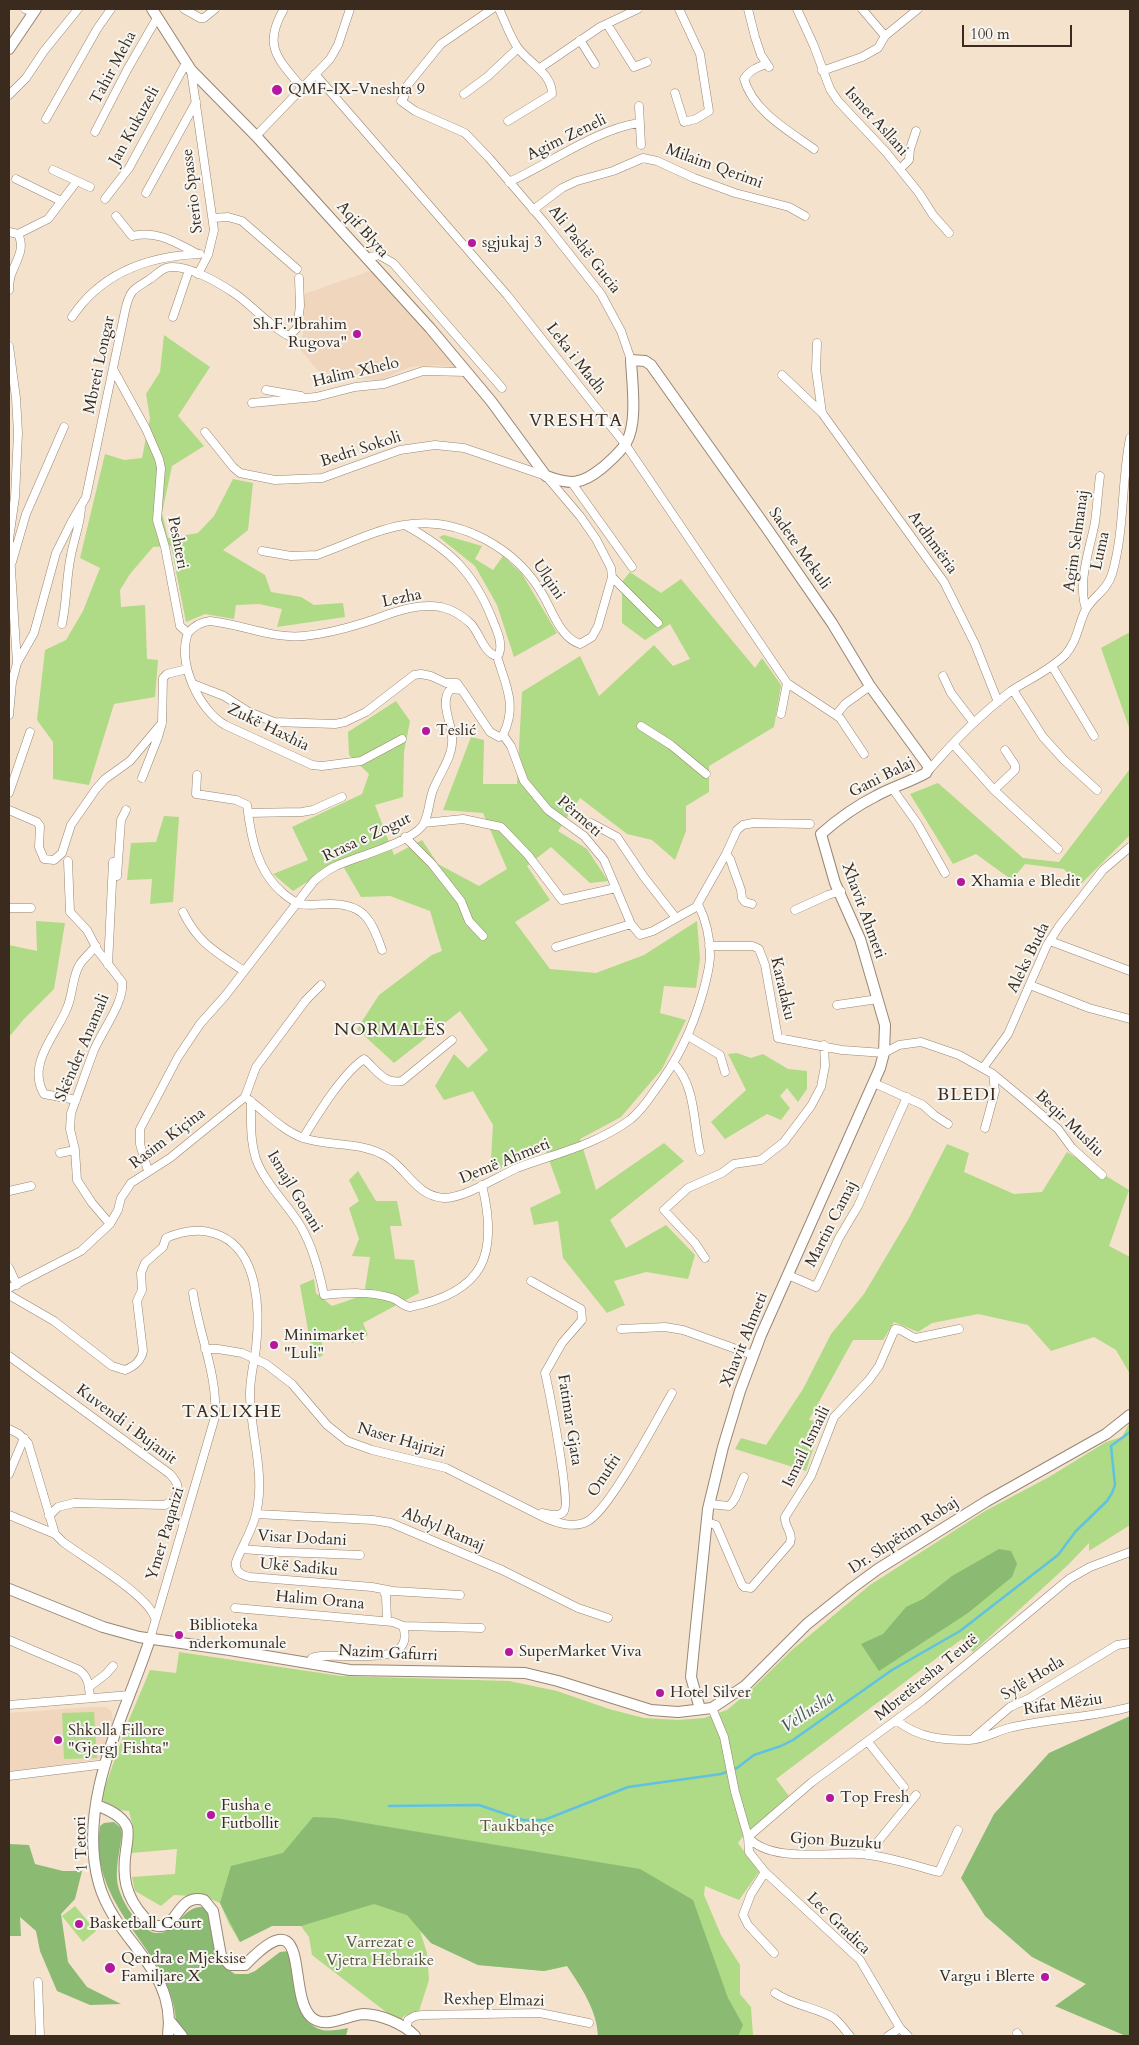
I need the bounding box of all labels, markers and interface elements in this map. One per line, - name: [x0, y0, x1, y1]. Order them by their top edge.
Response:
- scale bar: [964, 15, 1074, 47]
- text: 100 m: [970, 24, 1010, 44]
- street label: Tahir Meha: [87, 28, 141, 108]
- place label: QMF-IX-Vneshta 9: [288, 80, 425, 100]
- street label: Jan Kukuzeli: [106, 83, 164, 169]
- marker: QMF-IX-Vneshta 9: [270, 83, 284, 97]
- street label: Ismet Asllani: [840, 83, 912, 161]
- street label: Agim Zeneli: [524, 110, 610, 166]
- street label: Milaim Qerimi: [663, 140, 765, 194]
- street label: Sterio Spasse: [178, 148, 208, 234]
- street label: Aqif Blyta: [332, 198, 392, 262]
- street label: Ali Pashë Gucia: [544, 202, 624, 298]
- place label: sgjukaj 3: [482, 233, 542, 253]
- marker: sgjukaj 3: [466, 237, 478, 249]
- street label: Mbreti Longar: [80, 314, 120, 416]
- place label: Sh.F."Ibrahim Rugova": [253, 315, 347, 353]
- street label: Leka i Madh: [541, 320, 609, 398]
- marker: Sh.F."Ibrahim Rugova": [351, 328, 363, 340]
- street label: Halim Xhelo: [311, 354, 401, 392]
- district label: VRESHTA: [528, 411, 624, 433]
- street label: Bedri Sokoli: [318, 428, 404, 472]
- street label: Agim Selmanaj: [1060, 489, 1094, 593]
- street label: Sadete Mekuli: [764, 504, 834, 594]
- street label: Ardhmëria: [903, 508, 961, 578]
- street label: Peshteri: [162, 515, 192, 571]
- street label: Luma: [1088, 530, 1114, 572]
- street label: Ulqini: [528, 556, 568, 604]
- street label: Lezha: [381, 585, 423, 613]
- street label: Zukë Haxhia: [224, 700, 312, 756]
- place label: Teslić: [436, 721, 476, 741]
- marker: Teslić: [420, 725, 432, 737]
- street label: Gani Balaj: [846, 753, 918, 803]
- street label: Përmeti: [553, 792, 605, 842]
- street label: Rrasa e Zogut: [320, 809, 414, 867]
- street label: Xhavit Ahmeti: [837, 860, 889, 962]
- place label: Xhamia e Bledit: [971, 872, 1080, 892]
- marker: Xhamia e Bledit: [955, 876, 967, 888]
- street label: Aleks Buda: [1004, 920, 1054, 996]
- street label: Karadaku: [765, 955, 799, 1023]
- street label: Skënder Anamali: [52, 991, 114, 1105]
- district label: NORMALËS: [333, 1020, 447, 1042]
- district label: BLEDI: [936, 1085, 998, 1107]
- street label: Beqir Musliu: [1031, 1087, 1107, 1161]
- street label: Rasim Kiçina: [126, 1104, 210, 1174]
- street label: Demë Ahmeti: [457, 1135, 553, 1189]
- street label: Ismajl Gorani: [262, 1148, 326, 1236]
- street label: Martin Camaj: [802, 1177, 862, 1271]
- street label: Xhavit Ahmeti: [717, 1290, 773, 1390]
- place label: Minimarket "Luli": [284, 1326, 364, 1364]
- marker: Minimarket "Luli": [268, 1339, 280, 1351]
- street label: Fatimar Gjata: [552, 1373, 586, 1467]
- street label: Kuvendi i Bujanit: [72, 1381, 180, 1469]
- district label: TASLIXHE: [181, 1402, 283, 1424]
- street label: Ismail Ismaili: [779, 1403, 835, 1491]
- street label: Naser Hajrizi: [355, 1419, 447, 1463]
- street label: Onufri: [584, 1451, 626, 1501]
- street label: Ymer Paqarizi: [143, 1485, 189, 1583]
- street label: Dr. Shpëtim Robaj: [846, 1493, 962, 1579]
- street label: Abdyl Ramaj: [399, 1504, 487, 1556]
- street label: Visar Dodani: [257, 1527, 347, 1551]
- street label: Ukë Sadiku: [259, 1555, 339, 1581]
- street label: Halim Orana: [275, 1588, 365, 1614]
- place label: Biblioteka nderkomunale: [189, 1616, 287, 1654]
- marker: Biblioteka nderkomunale: [173, 1629, 185, 1641]
- street label: Mbretëresha Teutë: [871, 1630, 983, 1726]
- street label: Nazim Gafurri: [338, 1642, 438, 1666]
- place label: SuperMarket Viva: [519, 1642, 642, 1662]
- marker: SuperMarket Viva: [503, 1646, 515, 1658]
- street label: Sylë Hotla: [998, 1653, 1068, 1705]
- place label: Hotel Silver: [670, 1683, 750, 1703]
- marker: Hotel Silver: [654, 1687, 666, 1699]
- water label: Vellusha: [777, 1687, 839, 1739]
- street label: Rifat Mëziu: [1022, 1690, 1104, 1720]
- place label: Shkolla Fillore "Gjergj Fishta": [68, 1721, 169, 1759]
- marker: Shkolla Fillore "Gjergj Fishta": [52, 1734, 64, 1746]
- place label: Top Fresh: [840, 1788, 910, 1808]
- marker: Top Fresh: [824, 1792, 836, 1804]
- place label: Fusha e Futbollit: [221, 1796, 279, 1834]
- marker: Fusha e Futbollit: [205, 1809, 217, 1821]
- street label: 1 Tetori: [71, 1816, 93, 1872]
- park label: Taukbahçe: [480, 1817, 554, 1837]
- street label: Gjon Buzuku: [789, 1829, 883, 1855]
- street label: Lec Gradica: [802, 1889, 874, 1959]
- place label: Basketball Court: [89, 1914, 202, 1934]
- marker: Basketball Court: [73, 1918, 85, 1930]
- park label: Varrezat e Vjetra Hebraike: [326, 1933, 434, 1971]
- place label: Qendra e Mjeksise Familjare X: [121, 1949, 246, 1987]
- marker: Qendra e Mjeksise Familjare X: [103, 1961, 117, 1975]
- place label: Vargu i Blerte: [939, 1967, 1035, 1987]
- marker: Vargu i Blerte: [1039, 1971, 1051, 1983]
- street label: Rexhep Elmazi: [443, 1991, 545, 2011]

